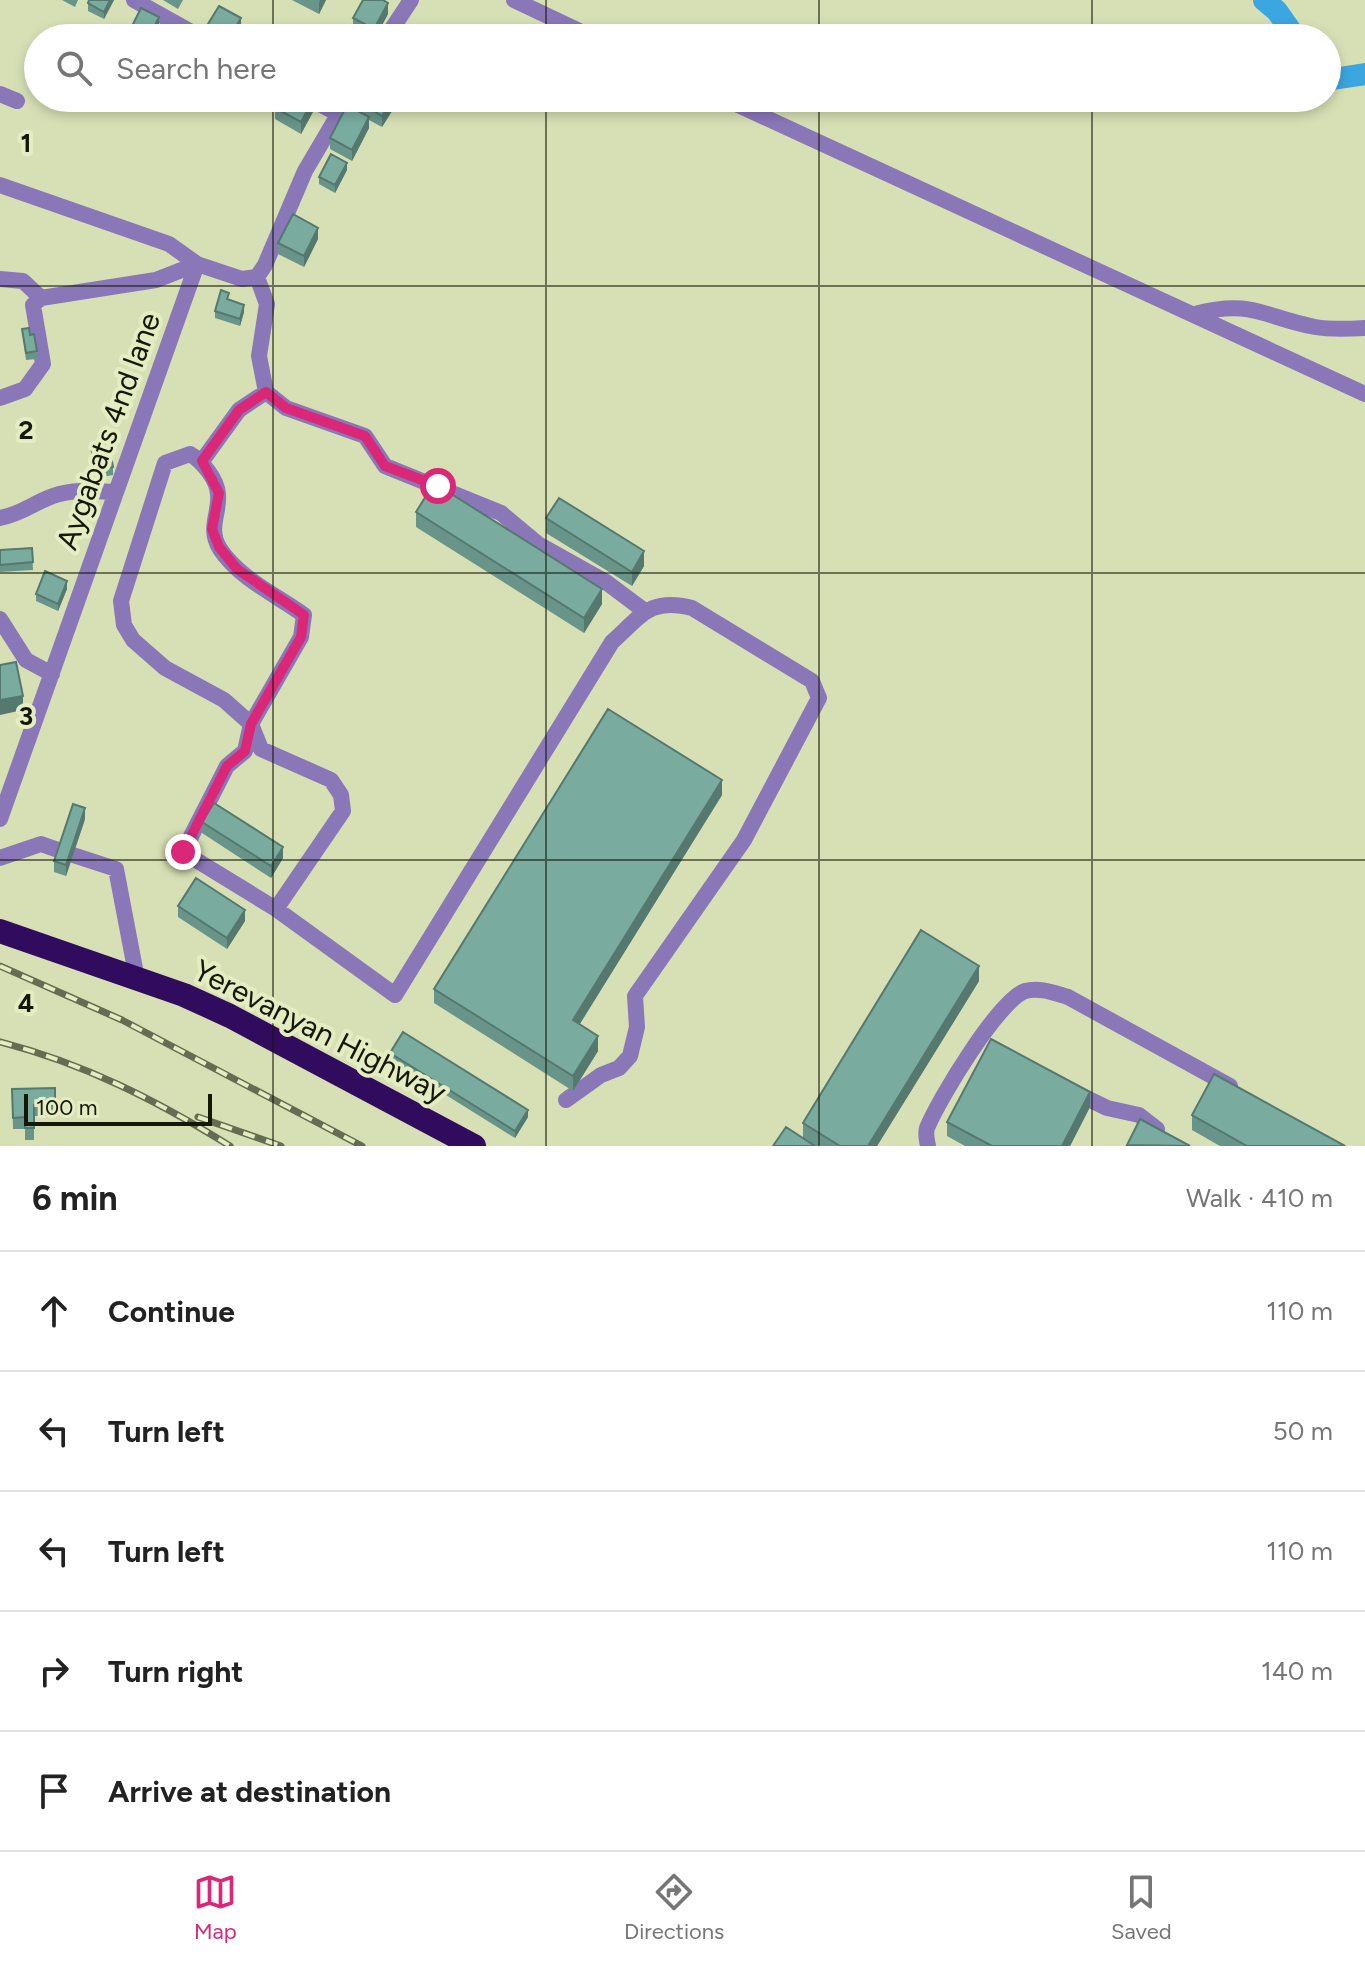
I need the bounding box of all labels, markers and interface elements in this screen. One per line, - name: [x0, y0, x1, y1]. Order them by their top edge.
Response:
- search box: [24, 24, 1341, 112]
- icon: search: [52, 46, 96, 90]
- text: Search here: [116, 50, 276, 87]
- text: 1: [21, 127, 31, 159]
- street label: Aygabats 4nd lane: [48, 308, 168, 554]
- text: 2: [18, 414, 34, 446]
- route start: [420, 468, 456, 504]
- text: 3: [19, 700, 33, 732]
- route end: [165, 834, 201, 870]
- street label: Yerevanyan Highway: [188, 951, 453, 1111]
- text: 4: [18, 987, 34, 1019]
- scale bar: [24, 1090, 212, 1126]
- text: 100 m: [36, 1094, 97, 1121]
- text: 6 min: [32, 1178, 118, 1219]
- text: Walk · 410 m: [1186, 1182, 1333, 1214]
- icon: ahead: [32, 1289, 76, 1333]
- text: Continue: [108, 1293, 235, 1330]
- text: 110 m: [1266, 1295, 1333, 1327]
- icon: left: [32, 1409, 76, 1453]
- text: Turn left: [108, 1413, 225, 1450]
- text: 50 m: [1273, 1415, 1333, 1447]
- icon: left: [32, 1529, 76, 1573]
- text: Turn left: [108, 1533, 225, 1570]
- text: 110 m: [1266, 1535, 1333, 1567]
- icon: right: [32, 1649, 76, 1693]
- text: Turn right: [108, 1653, 243, 1690]
- text: 140 m: [1261, 1655, 1333, 1687]
- icon: arrive: [32, 1769, 76, 1813]
- text: Arrive at destination: [108, 1773, 391, 1810]
- tab: Map: [193, 1870, 237, 1945]
- tab: Directions: [624, 1870, 724, 1945]
- tab: Saved: [1111, 1870, 1172, 1945]

